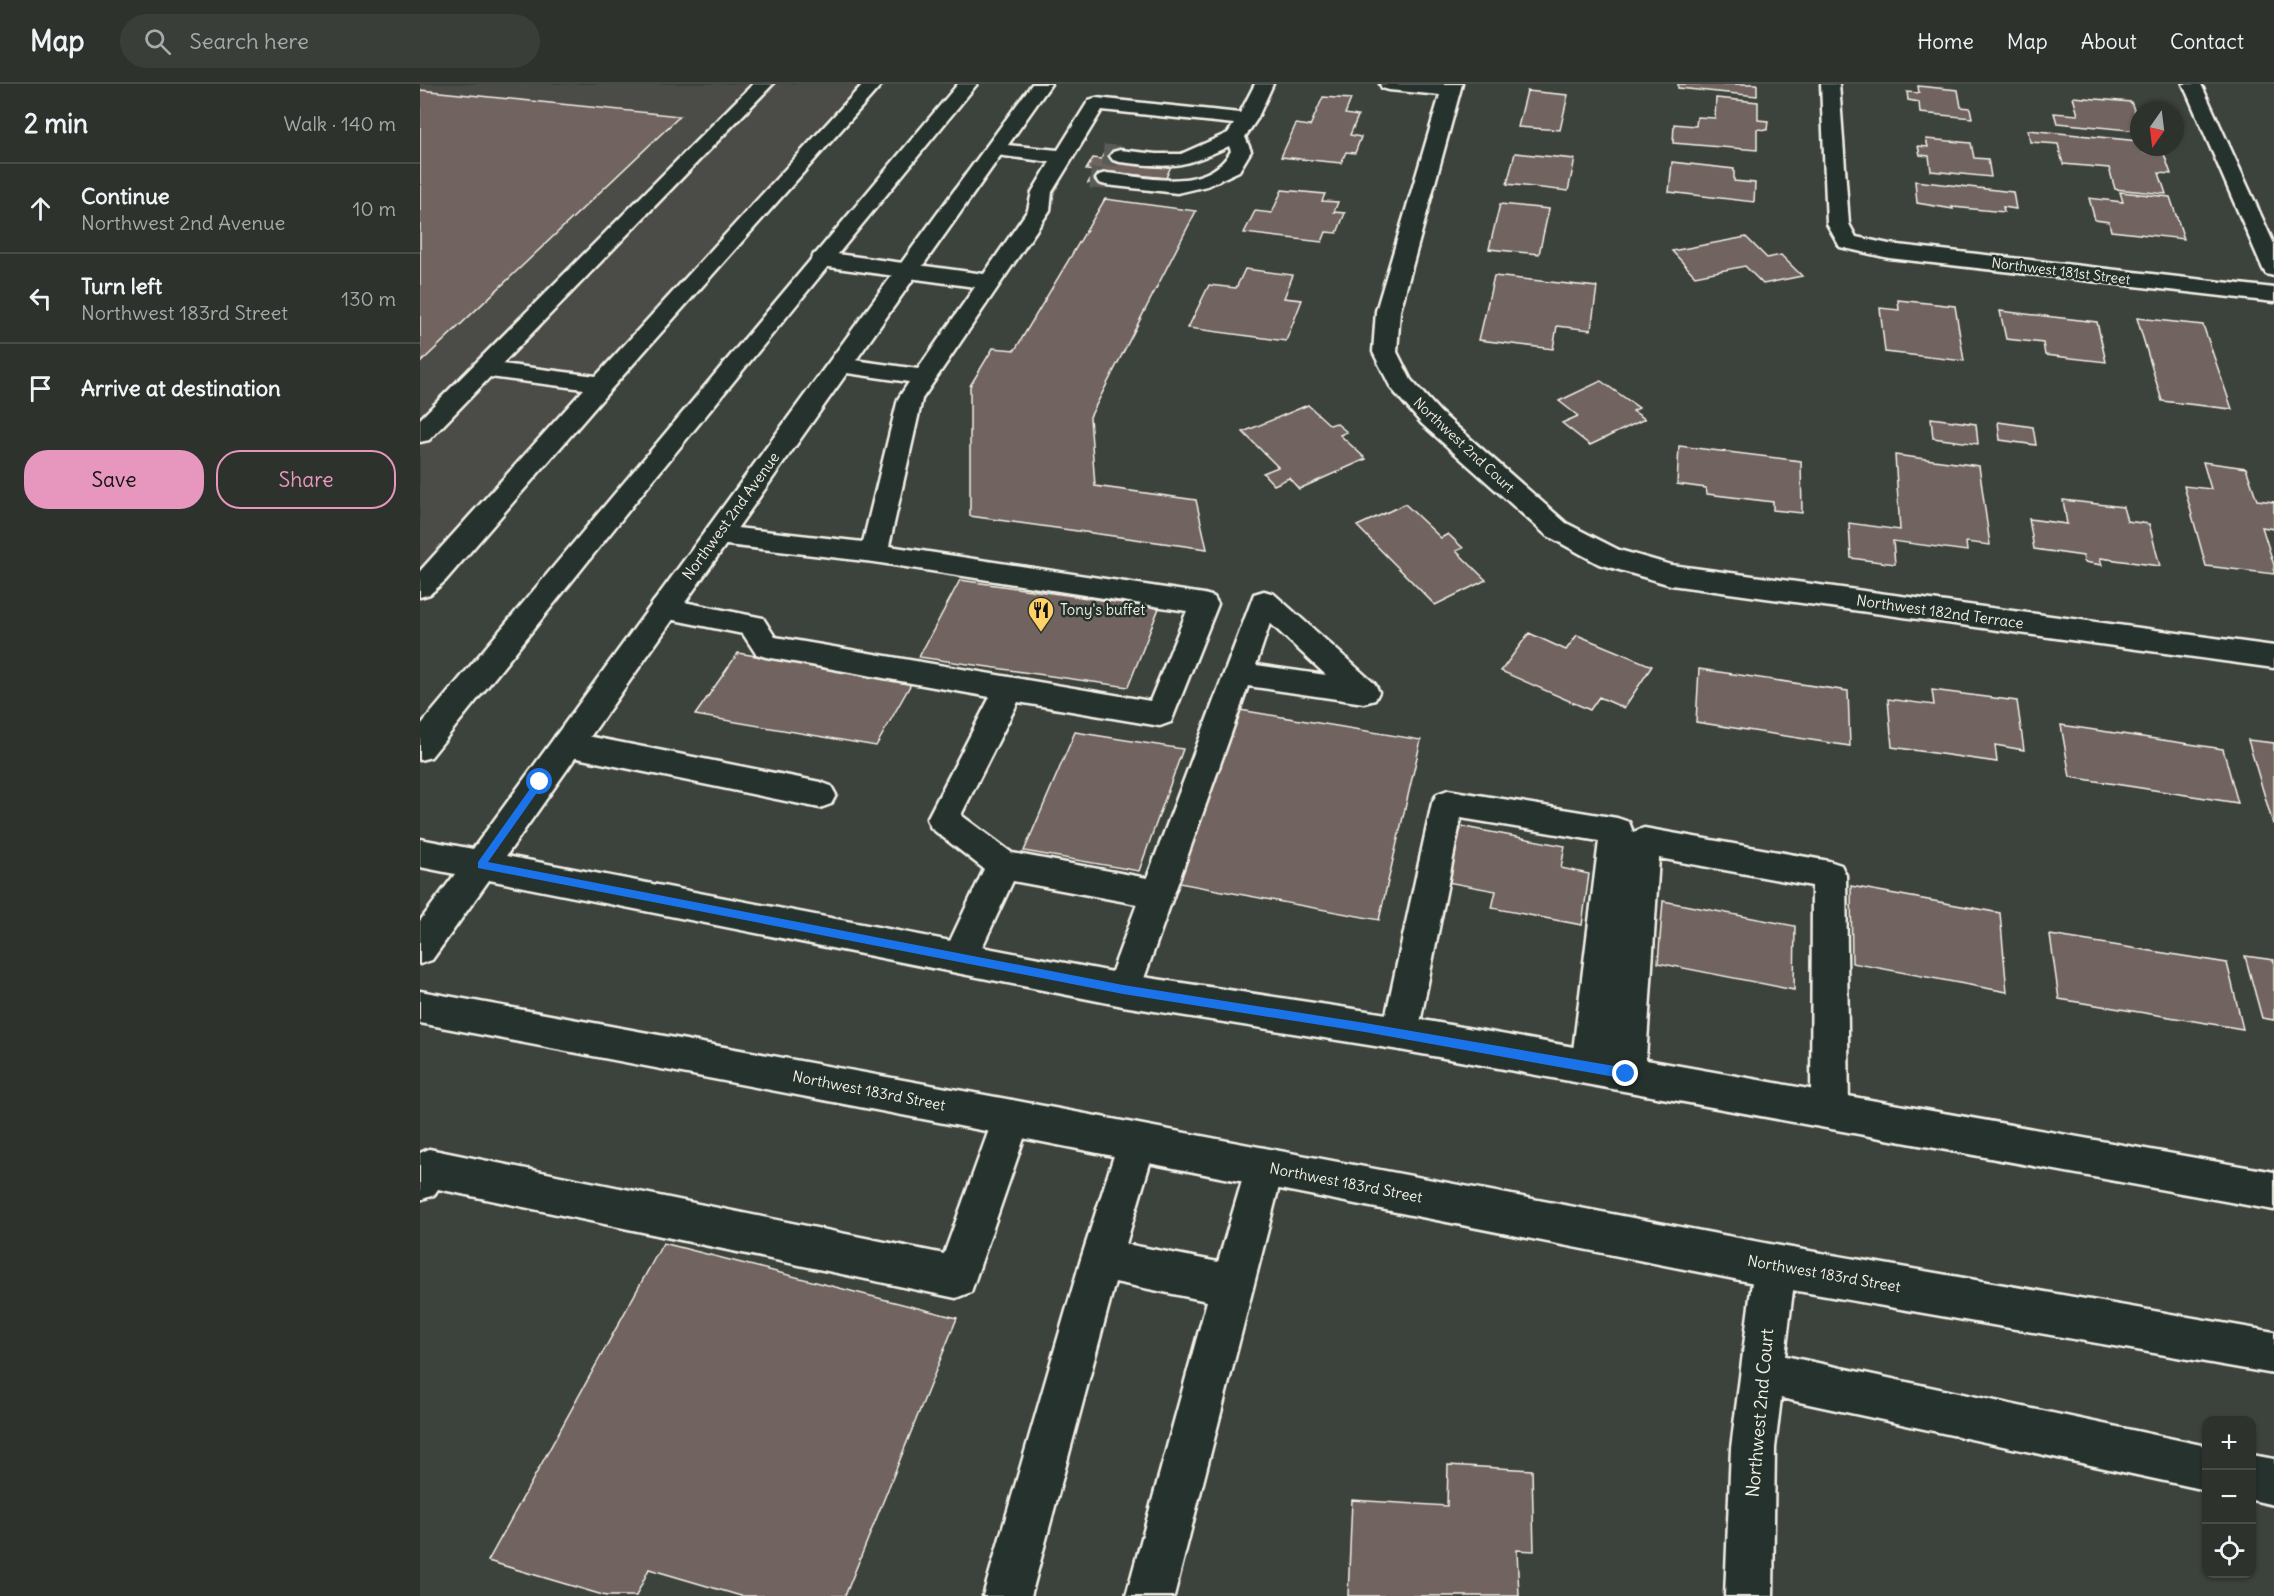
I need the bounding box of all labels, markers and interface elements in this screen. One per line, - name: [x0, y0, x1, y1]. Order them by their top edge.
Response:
- search box: [120, 14, 540, 68]
- text: Map: [30, 23, 84, 59]
- icon: search: [141, 25, 174, 58]
- text: Search here: [189, 27, 309, 55]
- text: Home: [1917, 28, 1974, 55]
- text: Map: [2007, 28, 2048, 55]
- text: About: [2081, 28, 2137, 55]
- text: Contact: [2170, 28, 2244, 55]
- north arrow: [2130, 102, 2184, 156]
- text: 2 min: [24, 107, 88, 140]
- text: Walk · 140 m: [283, 111, 396, 136]
- text: Continue: [81, 182, 170, 210]
- icon: ahead: [24, 192, 57, 225]
- text: 10 m: [353, 196, 396, 221]
- text: Northwest 2nd Avenue: [81, 210, 285, 235]
- street label: Northwest 181st Street: [1991, 254, 2132, 288]
- text: Turn left: [81, 272, 162, 300]
- icon: left: [24, 282, 57, 315]
- text: 130 m: [341, 286, 396, 311]
- text: Northwest 183rd Street: [81, 300, 288, 325]
- icon: arrive: [24, 372, 57, 405]
- text: Arrive at destination: [81, 374, 281, 402]
- street label: Northwest 2nd Court: [1410, 394, 1518, 497]
- street label: Northwest 2nd Avenue: [678, 448, 783, 583]
- button: Save: [24, 450, 204, 509]
- button: Share: [216, 450, 396, 509]
- street label: Northwest 182nd Terrace: [1855, 590, 2025, 633]
- restaurant icon: Tony's buffet: [1026, 595, 1056, 633]
- place label: Tony's buffet: [1060, 600, 1145, 619]
- route start: [526, 768, 552, 794]
- route end: [1612, 1060, 1638, 1086]
- street label: Northwest 183rd Street: [791, 1066, 947, 1115]
- street label: Northwest 183rd Street: [1268, 1158, 1424, 1207]
- street label: Northwest 183rd Street: [1746, 1251, 1902, 1296]
- street label: Northwest 2nd Court: [1741, 1328, 1778, 1498]
- map controls: [2202, 1416, 2256, 1578]
- button: +: [2202, 1416, 2256, 1470]
- button: −: [2202, 1470, 2256, 1524]
- button: locate: [2202, 1524, 2256, 1578]

